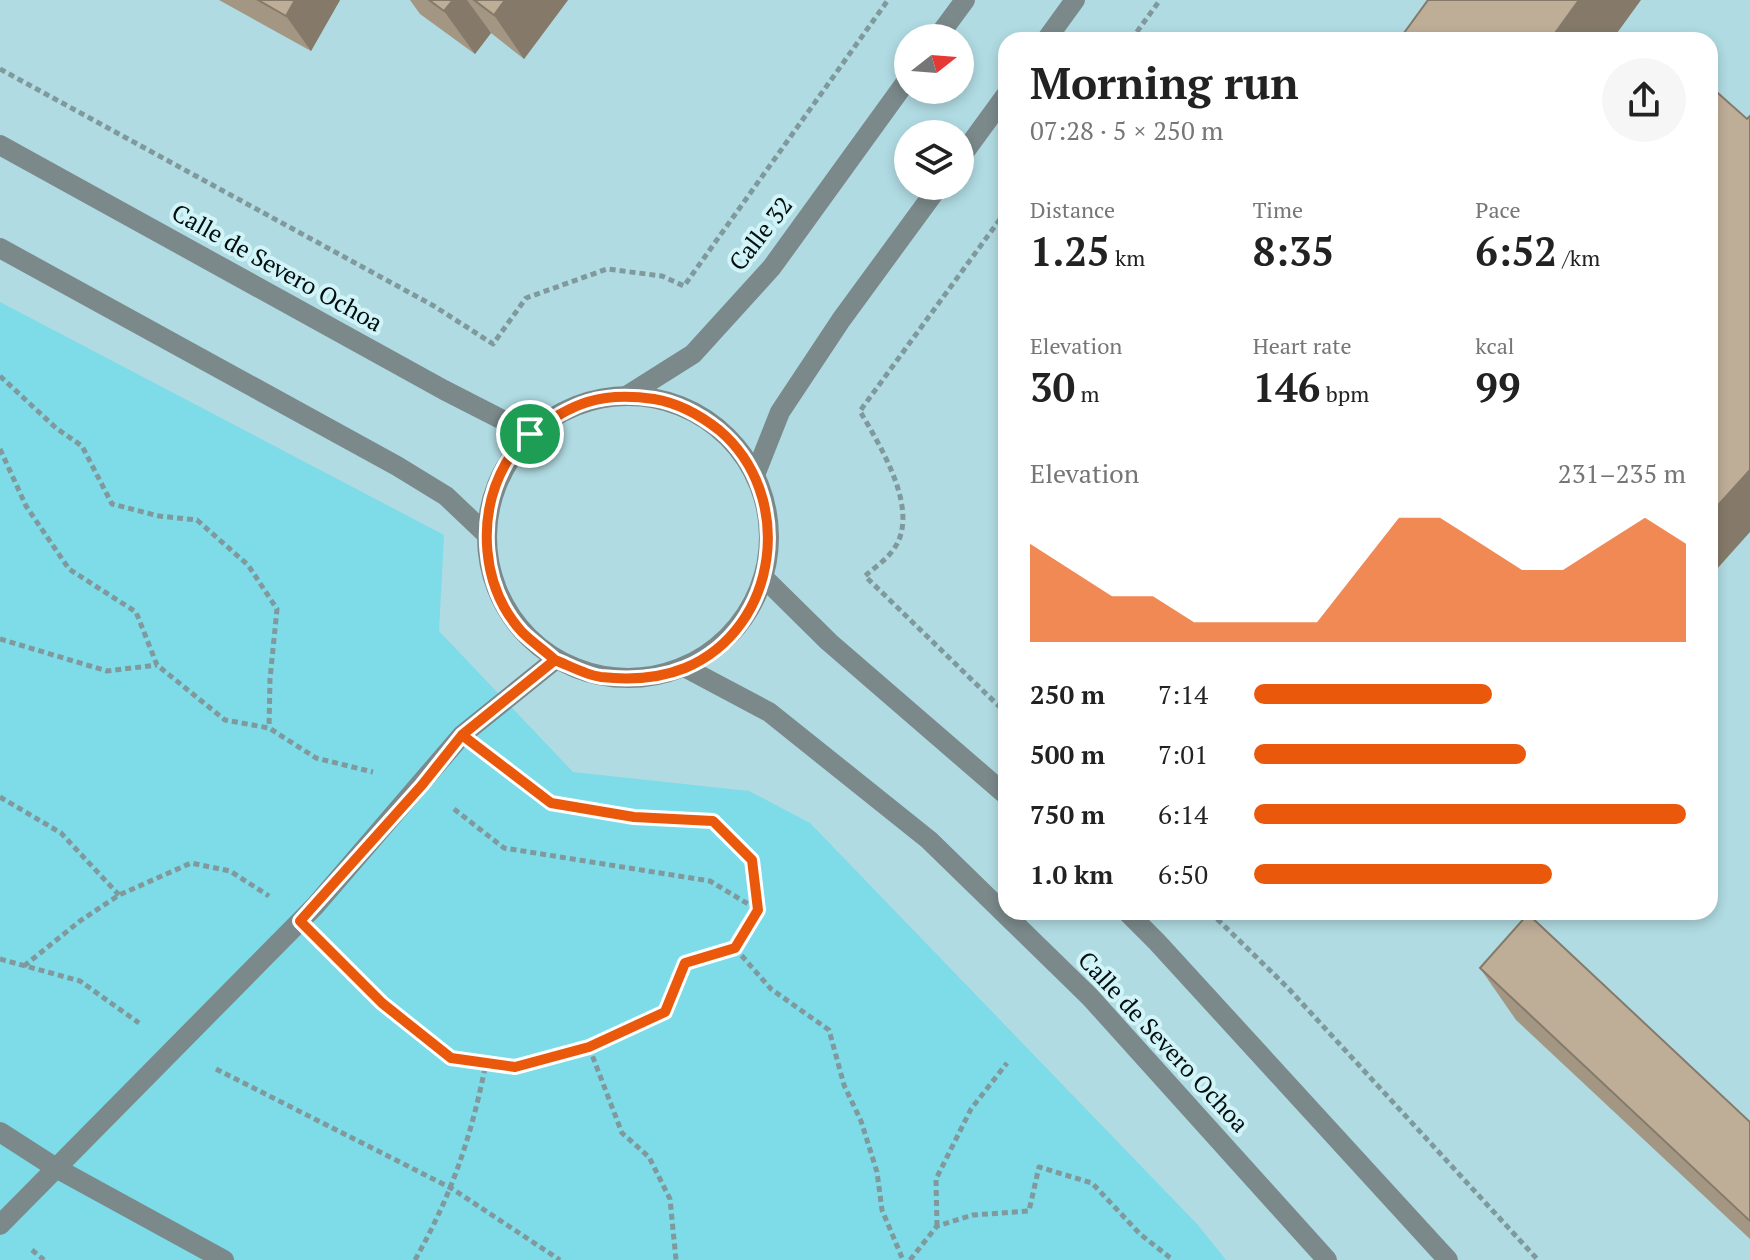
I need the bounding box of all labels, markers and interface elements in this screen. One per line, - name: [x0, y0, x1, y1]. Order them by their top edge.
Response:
- north arrow: [894, 24, 974, 104]
- map controls: [894, 24, 974, 200]
- text: Morning run: [1030, 53, 1299, 112]
- button: share: [1602, 58, 1686, 142]
- text: 07:28 · 5 × 250 m: [1030, 113, 1224, 147]
- button: layers: [894, 120, 974, 200]
- street label: Calle 32: [721, 190, 799, 277]
- text: Distance: [1030, 195, 1115, 224]
- text: Time: [1253, 195, 1303, 224]
- text: Pace: [1475, 195, 1520, 224]
- street label: Calle de Severo Ochoa: [166, 196, 389, 338]
- text: 1.25: [1030, 224, 1110, 277]
- text: 8:35: [1253, 224, 1334, 277]
- text: 6:52: [1475, 224, 1557, 277]
- text: km: [1110, 243, 1145, 272]
- text: /km: [1557, 243, 1600, 272]
- text: Elevation: [1030, 331, 1122, 360]
- text: Heart rate: [1253, 331, 1352, 360]
- text: kcal: [1475, 331, 1514, 360]
- text: 30: [1030, 360, 1075, 413]
- text: 146: [1253, 360, 1320, 413]
- text: 99: [1475, 360, 1521, 413]
- text: m: [1075, 379, 1100, 408]
- text: bpm: [1320, 379, 1369, 408]
- pin: [496, 400, 564, 468]
- icon: arrive: [508, 412, 552, 456]
- text: Elevation: [1030, 456, 1139, 490]
- text: 231–235 m: [1558, 456, 1686, 490]
- text: 250 m: [1030, 677, 1105, 711]
- text: 7:14: [1158, 677, 1208, 711]
- text: 500 m: [1030, 737, 1105, 771]
- text: 7:01: [1158, 737, 1208, 771]
- text: 750 m: [1030, 797, 1105, 831]
- text: 6:14: [1158, 797, 1208, 831]
- text: 1.0 km: [1030, 857, 1113, 891]
- text: 6:50: [1158, 857, 1208, 891]
- street label: Calle de Severo Ochoa: [1071, 944, 1256, 1139]

